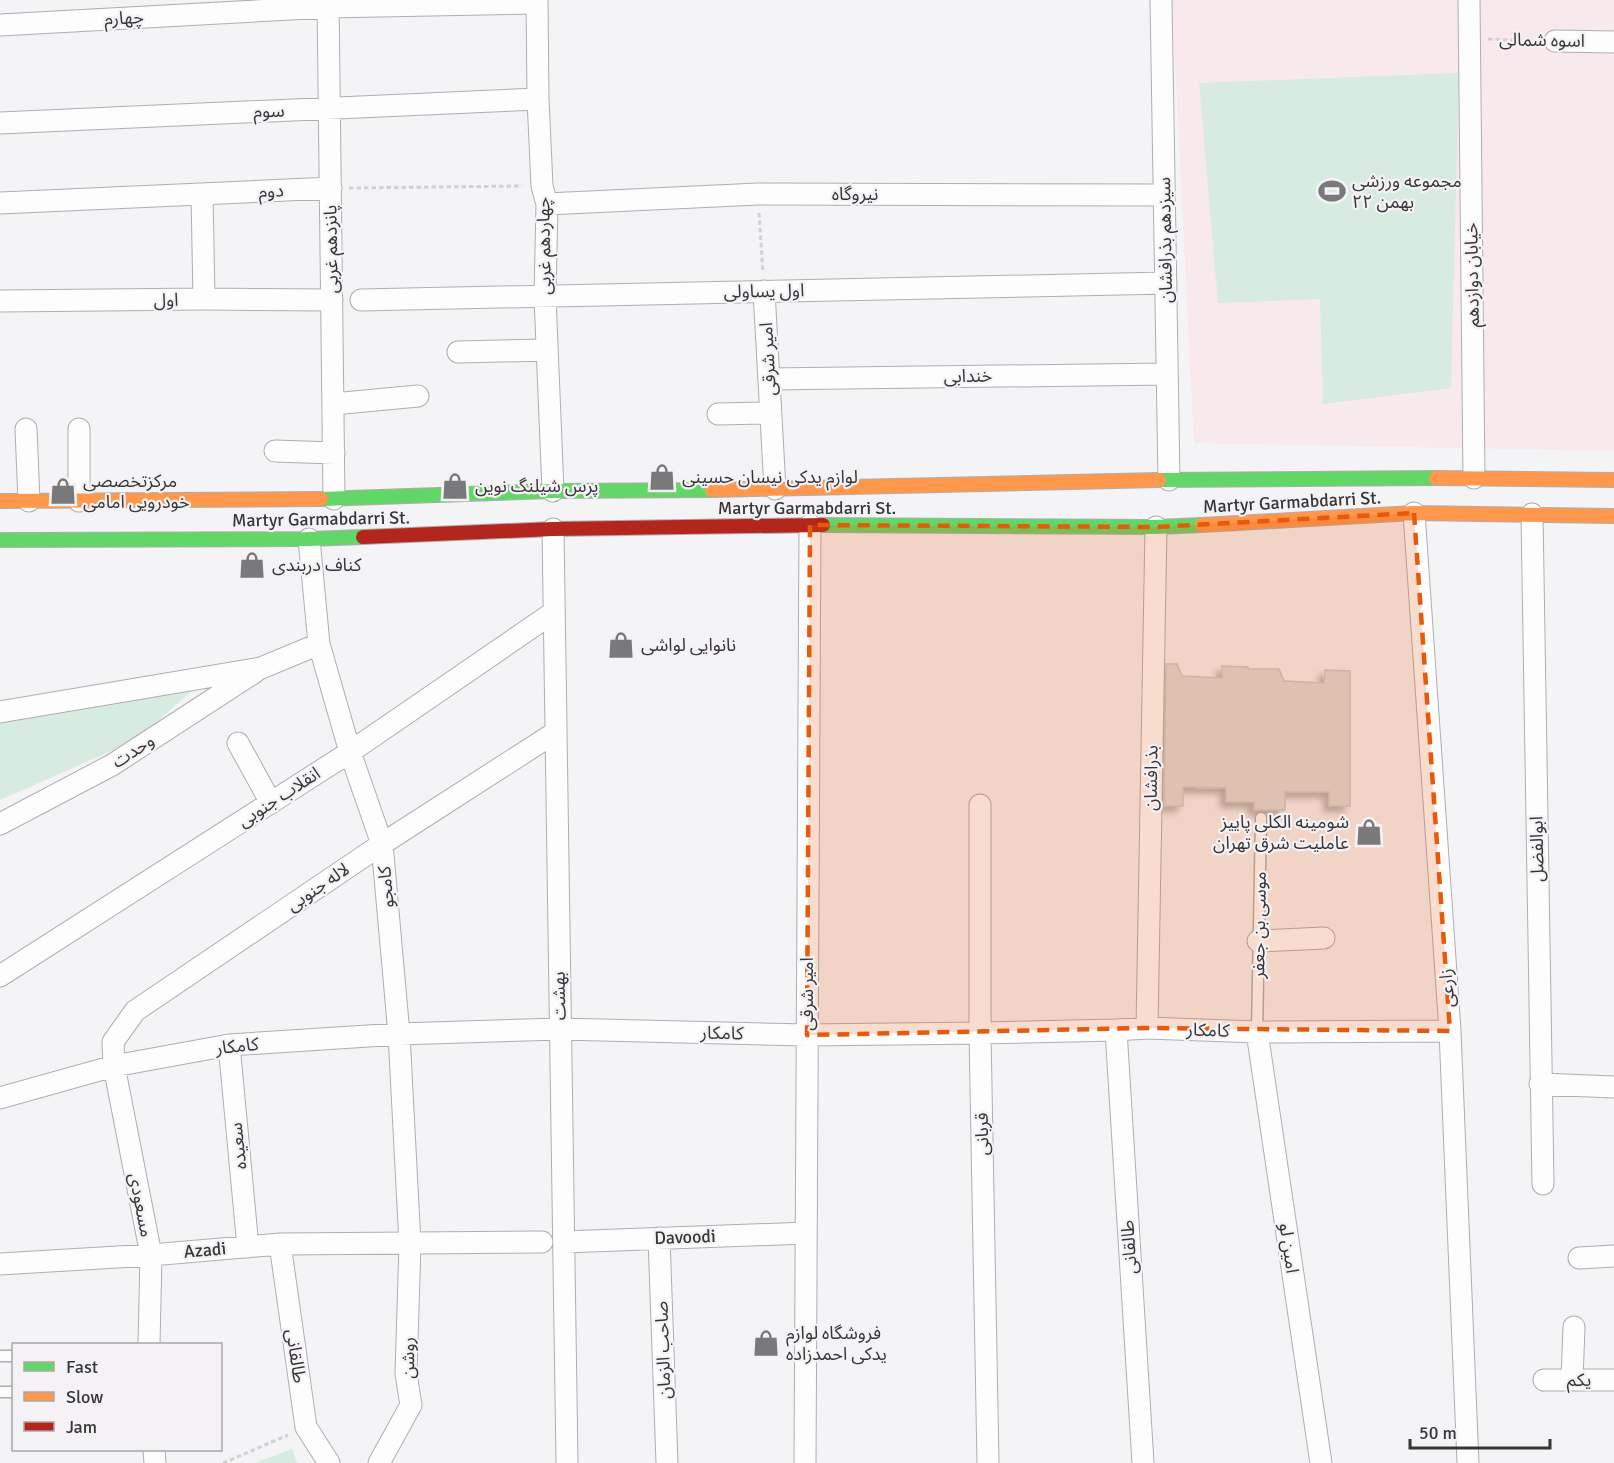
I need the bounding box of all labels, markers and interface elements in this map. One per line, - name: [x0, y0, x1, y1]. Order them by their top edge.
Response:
- street label: چهارم: [104, 6, 144, 33]
- street label: اسوه شمالی: [1499, 28, 1585, 52]
- street label: سوم: [253, 99, 285, 126]
- place label: مجموعه ورزشی ۲۲ بهمن: [1352, 170, 1462, 213]
- sports icon: مجموعه ورزشی ۲۲ بهمن: [1317, 176, 1347, 206]
- street label: سیزدهم بذرافشان: [1153, 177, 1179, 303]
- street label: دوم: [258, 179, 284, 206]
- street label: نیروگاه: [832, 183, 878, 205]
- street label: چهاردهم غربی: [532, 197, 558, 295]
- street label: پانزدهم غربی: [319, 204, 345, 294]
- street label: خیابان دوازدهم: [1460, 222, 1486, 328]
- street label: اول یساولی: [723, 279, 805, 303]
- street label: اول: [153, 289, 179, 311]
- street label: امیر شرقی: [755, 322, 781, 396]
- street label: خندابی: [943, 365, 993, 387]
- shop icon: لوازم یدکی نیسان حسینی: [647, 462, 677, 492]
- place label: لوازم یدکی نیسان حسینی: [682, 466, 858, 491]
- place label: مرکزتخصصی خودرویی امامی: [83, 470, 190, 513]
- shop icon: پرس شیلنگ نوین: [440, 471, 470, 501]
- place label: پرس شیلنگ نوین: [475, 475, 598, 497]
- shop icon: مرکزتخصصی خودرویی امامی: [48, 476, 78, 506]
- street label: Martyr Garmabdarri St.: [1202, 486, 1382, 518]
- street label: Martyr Garmabdarri St.: [718, 497, 896, 519]
- street label: Martyr Garmabdarri St.: [232, 506, 410, 532]
- shop icon: کناف دربندی: [237, 550, 267, 580]
- place label: کناف دربندی: [272, 554, 362, 576]
- shop icon: نانوایی لواشی: [606, 630, 636, 660]
- place label: نانوایی لواشی: [641, 634, 736, 656]
- street label: وحدت: [108, 729, 158, 773]
- street label: بذرافشان: [1139, 745, 1163, 811]
- street label: انقلاب جنوبی: [234, 762, 324, 832]
- place label: شومینه الکلی پاییز عاملیت شرق تهران: [1213, 811, 1349, 854]
- street label: ابوالفضل: [1525, 816, 1549, 882]
- shop icon: شومینه الکلی پاییز عاملیت شرق تهران: [1354, 817, 1384, 847]
- street label: لاله جنوبی: [282, 858, 354, 916]
- street label: کامجو: [373, 865, 399, 909]
- street label: موسی بن جعفر: [1247, 871, 1271, 980]
- street label: امیر شرقی: [796, 957, 818, 1031]
- street label: زارعی: [1435, 968, 1459, 1008]
- street label: بهشت: [548, 971, 570, 1021]
- street label: کامکار: [1185, 1018, 1230, 1042]
- street label: کامکار: [699, 1022, 744, 1044]
- street label: کامکار: [213, 1033, 260, 1059]
- street label: قربانی: [971, 1112, 993, 1156]
- street label: سعیده: [225, 1121, 251, 1171]
- street label: مسعودی: [124, 1171, 158, 1239]
- street label: طالقانی: [1116, 1219, 1142, 1275]
- street label: امین لو: [1275, 1221, 1303, 1275]
- street label: Davoodi: [654, 1225, 716, 1249]
- street label: Azadi: [183, 1237, 227, 1263]
- street label: صاحب الزمان: [650, 1301, 676, 1399]
- place label: فروشگاه لوازم یدکی احمدزاده: [786, 1322, 887, 1365]
- street label: طالقانی: [281, 1328, 311, 1384]
- shop icon: فروشگاه لوازم یدکی احمدزاده: [751, 1328, 781, 1358]
- street label: روشن: [397, 1337, 419, 1379]
- legend: [12, 1343, 222, 1451]
- text: Fast: [66, 1356, 98, 1378]
- street label: یکم: [1567, 1369, 1591, 1393]
- text: Slow: [66, 1386, 103, 1408]
- scale bar: [1410, 1412, 1550, 1450]
- text: Jam: [66, 1416, 97, 1438]
- text: 50 m: [1419, 1422, 1457, 1444]

